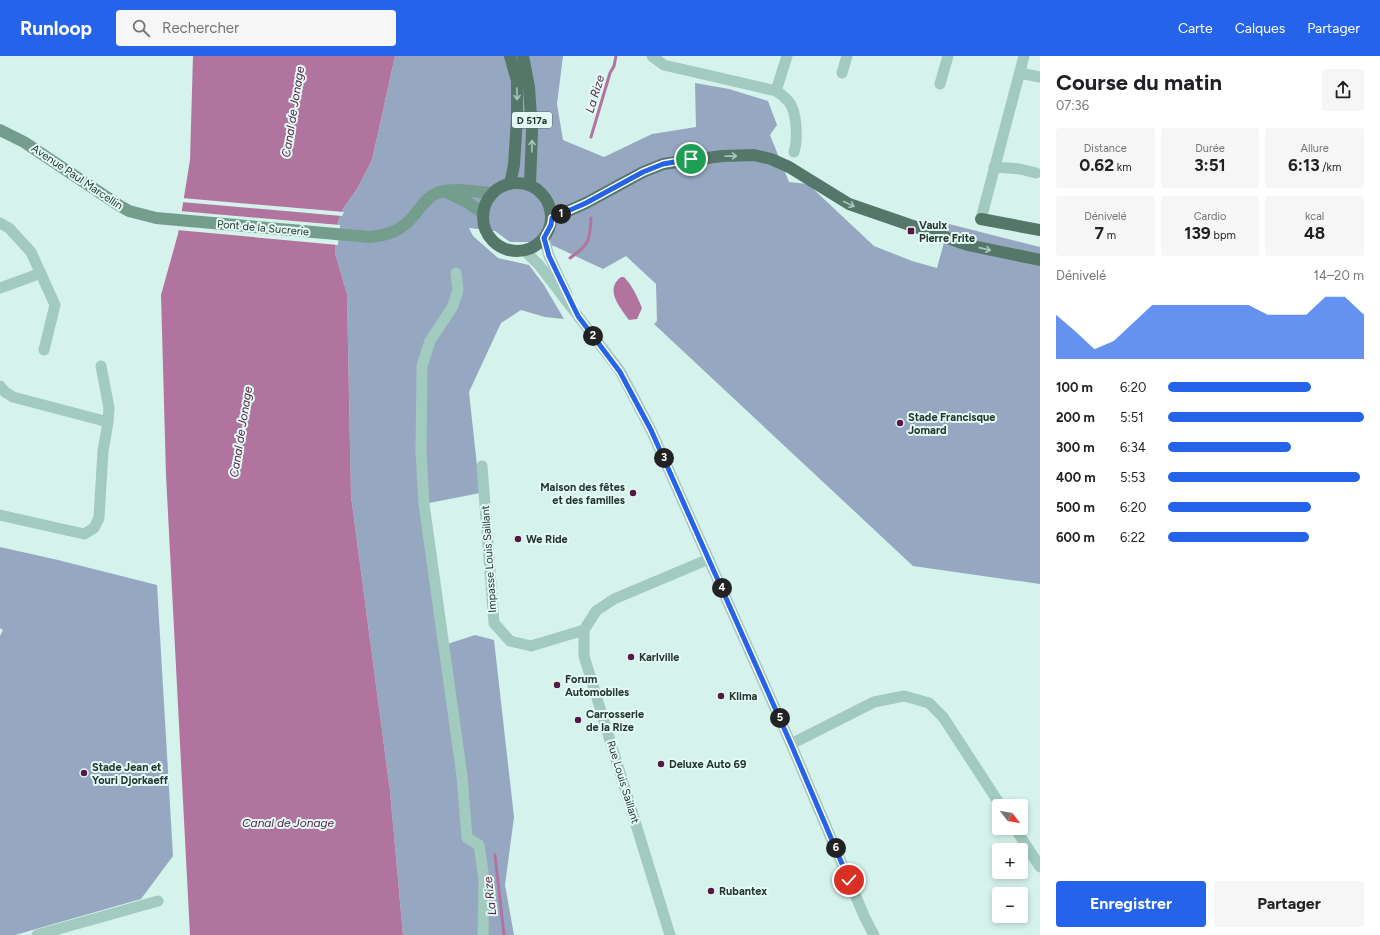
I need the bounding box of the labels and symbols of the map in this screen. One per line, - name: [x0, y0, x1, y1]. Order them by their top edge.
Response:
- water label: Canal de Jonage: [279, 65, 307, 159]
- water label: La Rize: [583, 73, 608, 115]
- one-way arrow: [513, 87, 521, 100]
- road number: D 517a: [512, 112, 552, 128]
- one-way arrow: [528, 140, 536, 153]
- street label: Avenue Paul Marcellin: [29, 142, 125, 212]
- pin: [674, 142, 708, 176]
- one-way arrow: [724, 152, 737, 159]
- one-way arrow: [842, 200, 854, 208]
- pin: 1: [551, 204, 571, 224]
- street label: Pont de la Sucrerie: [216, 217, 310, 239]
- place label: Vaulx Pierre Frite: [919, 219, 975, 245]
- marker: Vaulx Pierre Frite: [906, 226, 916, 236]
- one-way arrow: [979, 245, 992, 253]
- pin: 2: [583, 326, 603, 346]
- water label: Canal de Jonage: [227, 385, 255, 479]
- place label: Stade Francisque Jomard: [908, 411, 995, 437]
- marker: Stade Francisque Jomard: [895, 418, 905, 428]
- pin: 3: [654, 448, 674, 468]
- place label: Maison des fêtes et des familles: [540, 481, 625, 507]
- marker: Maison des fêtes et des familles: [628, 488, 638, 498]
- street label: Impasse Louis Saillant: [479, 505, 499, 613]
- place label: We Ride: [526, 533, 568, 546]
- marker: We Ride: [513, 534, 523, 544]
- pin: 4: [712, 578, 732, 598]
- place label: Karlville: [639, 651, 679, 664]
- marker: Karlville: [626, 652, 636, 662]
- place label: Forum Automobiles: [565, 673, 629, 699]
- marker: Forum Automobiles: [552, 680, 562, 690]
- place label: Klima: [729, 690, 758, 703]
- marker: Klima: [716, 691, 726, 701]
- place label: Carrosserie de la Rize: [586, 708, 644, 734]
- pin: 5: [770, 708, 790, 728]
- marker: Carrosserie de la Rize: [573, 715, 583, 725]
- street label: Rue Louis Saillant: [604, 739, 642, 825]
- place label: Deluxe Auto 69: [669, 758, 746, 771]
- marker: Deluxe Auto 69: [656, 759, 666, 769]
- place label: Stade Jean et Youri Djorkaeff: [92, 761, 169, 787]
- marker: Stade Jean et Youri Djorkaeff: [79, 768, 89, 778]
- north arrow: [992, 799, 1028, 835]
- water label: Canal de Jonage: [242, 816, 335, 830]
- pin: 6: [826, 838, 846, 858]
- pin: [832, 863, 866, 897]
- water label: La Rize: [481, 875, 499, 916]
- place label: Rubantex: [719, 885, 767, 898]
- marker: Rubantex: [706, 886, 716, 896]

